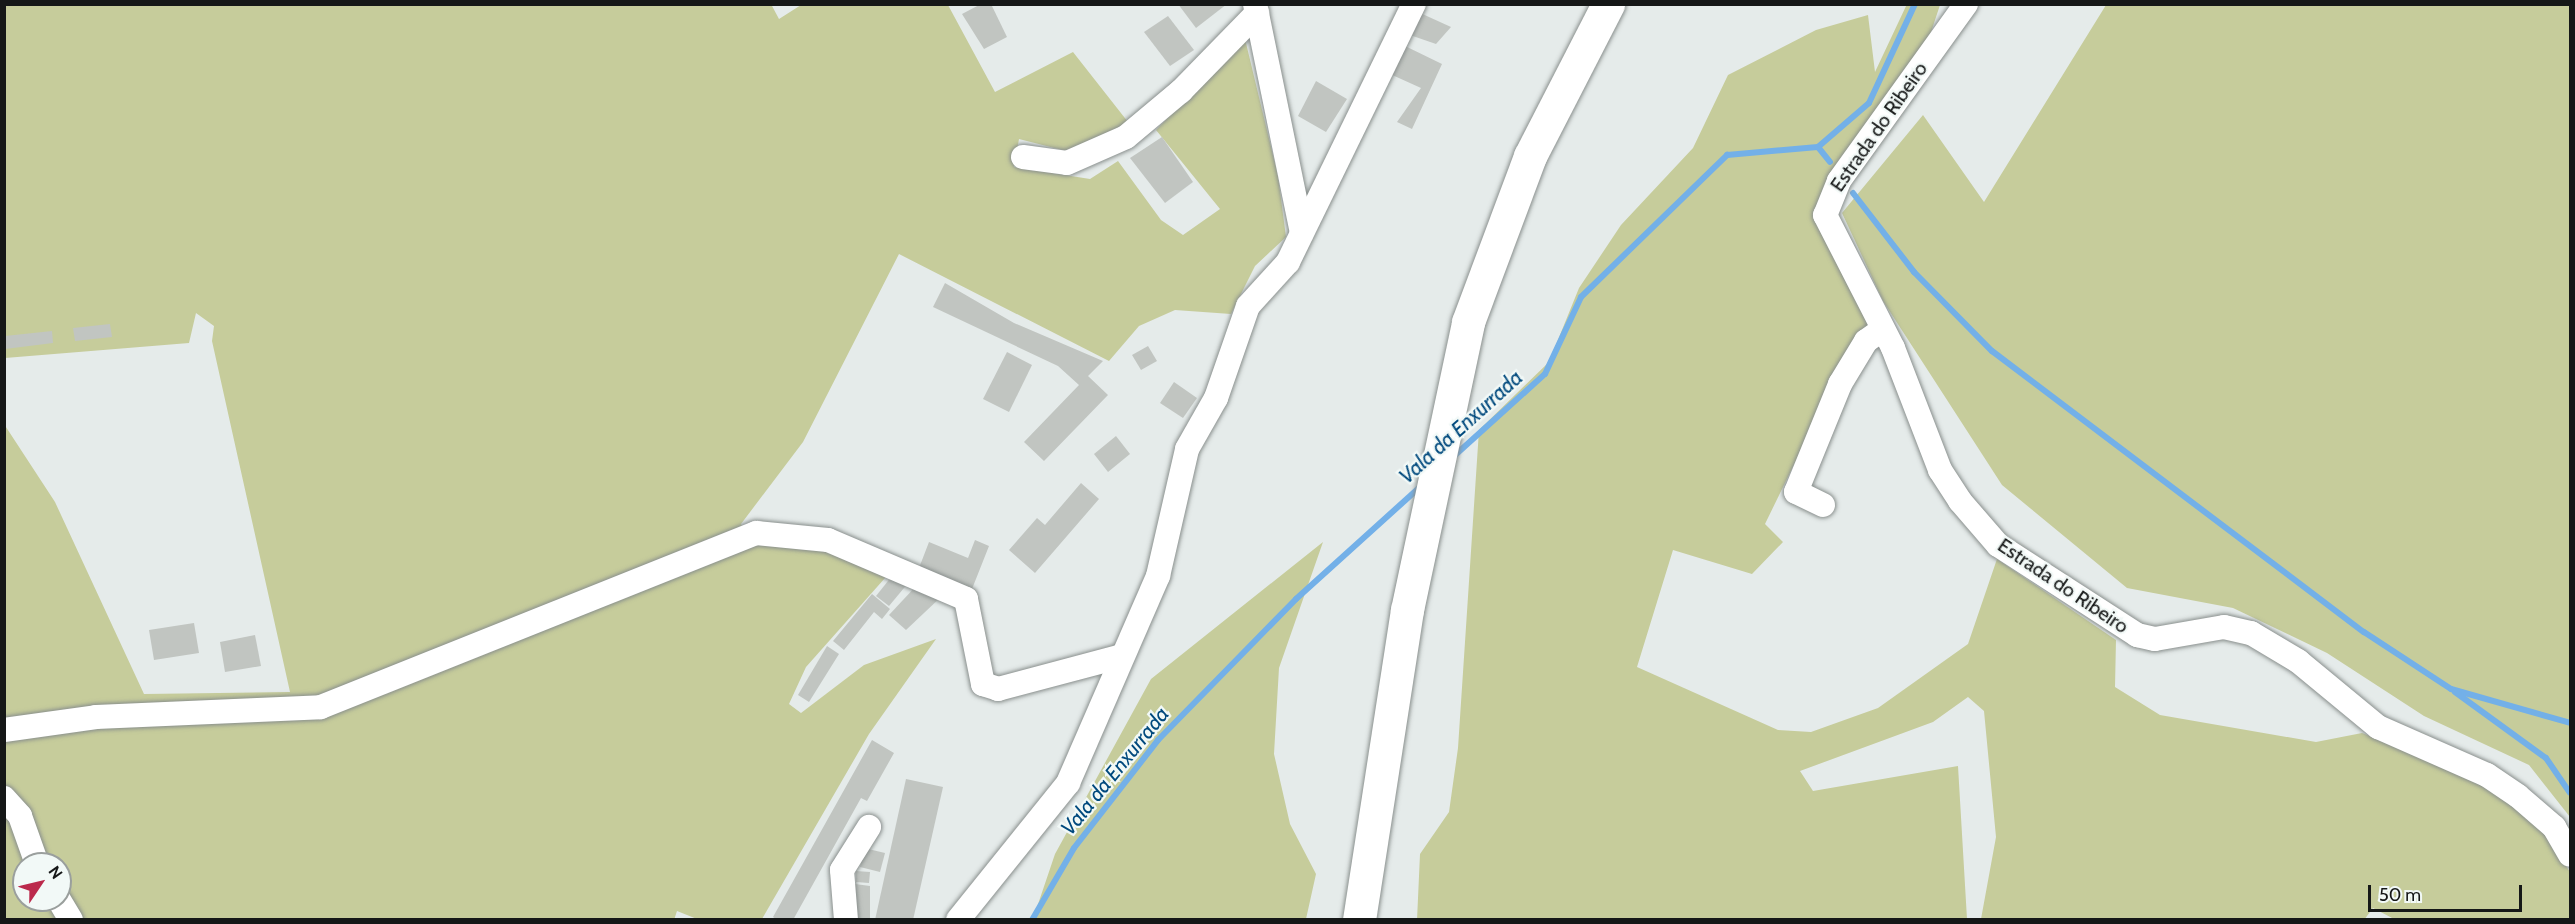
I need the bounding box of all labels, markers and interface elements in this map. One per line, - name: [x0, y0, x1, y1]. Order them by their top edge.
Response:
- street label: Estrada do Ribeiro: [1825, 58, 1933, 196]
- water label: Vala da Enxurrada: [1394, 365, 1528, 489]
- street label: Estrada do Ribeiro: [1993, 533, 2133, 639]
- water label: Vala da Enxurrada: [1056, 702, 1174, 840]
- north arrow: [12, 852, 72, 912]
- text: N: [44, 862, 67, 883]
- scale bar: [2371, 873, 2526, 911]
- text: 50 m: [2379, 884, 2421, 906]

